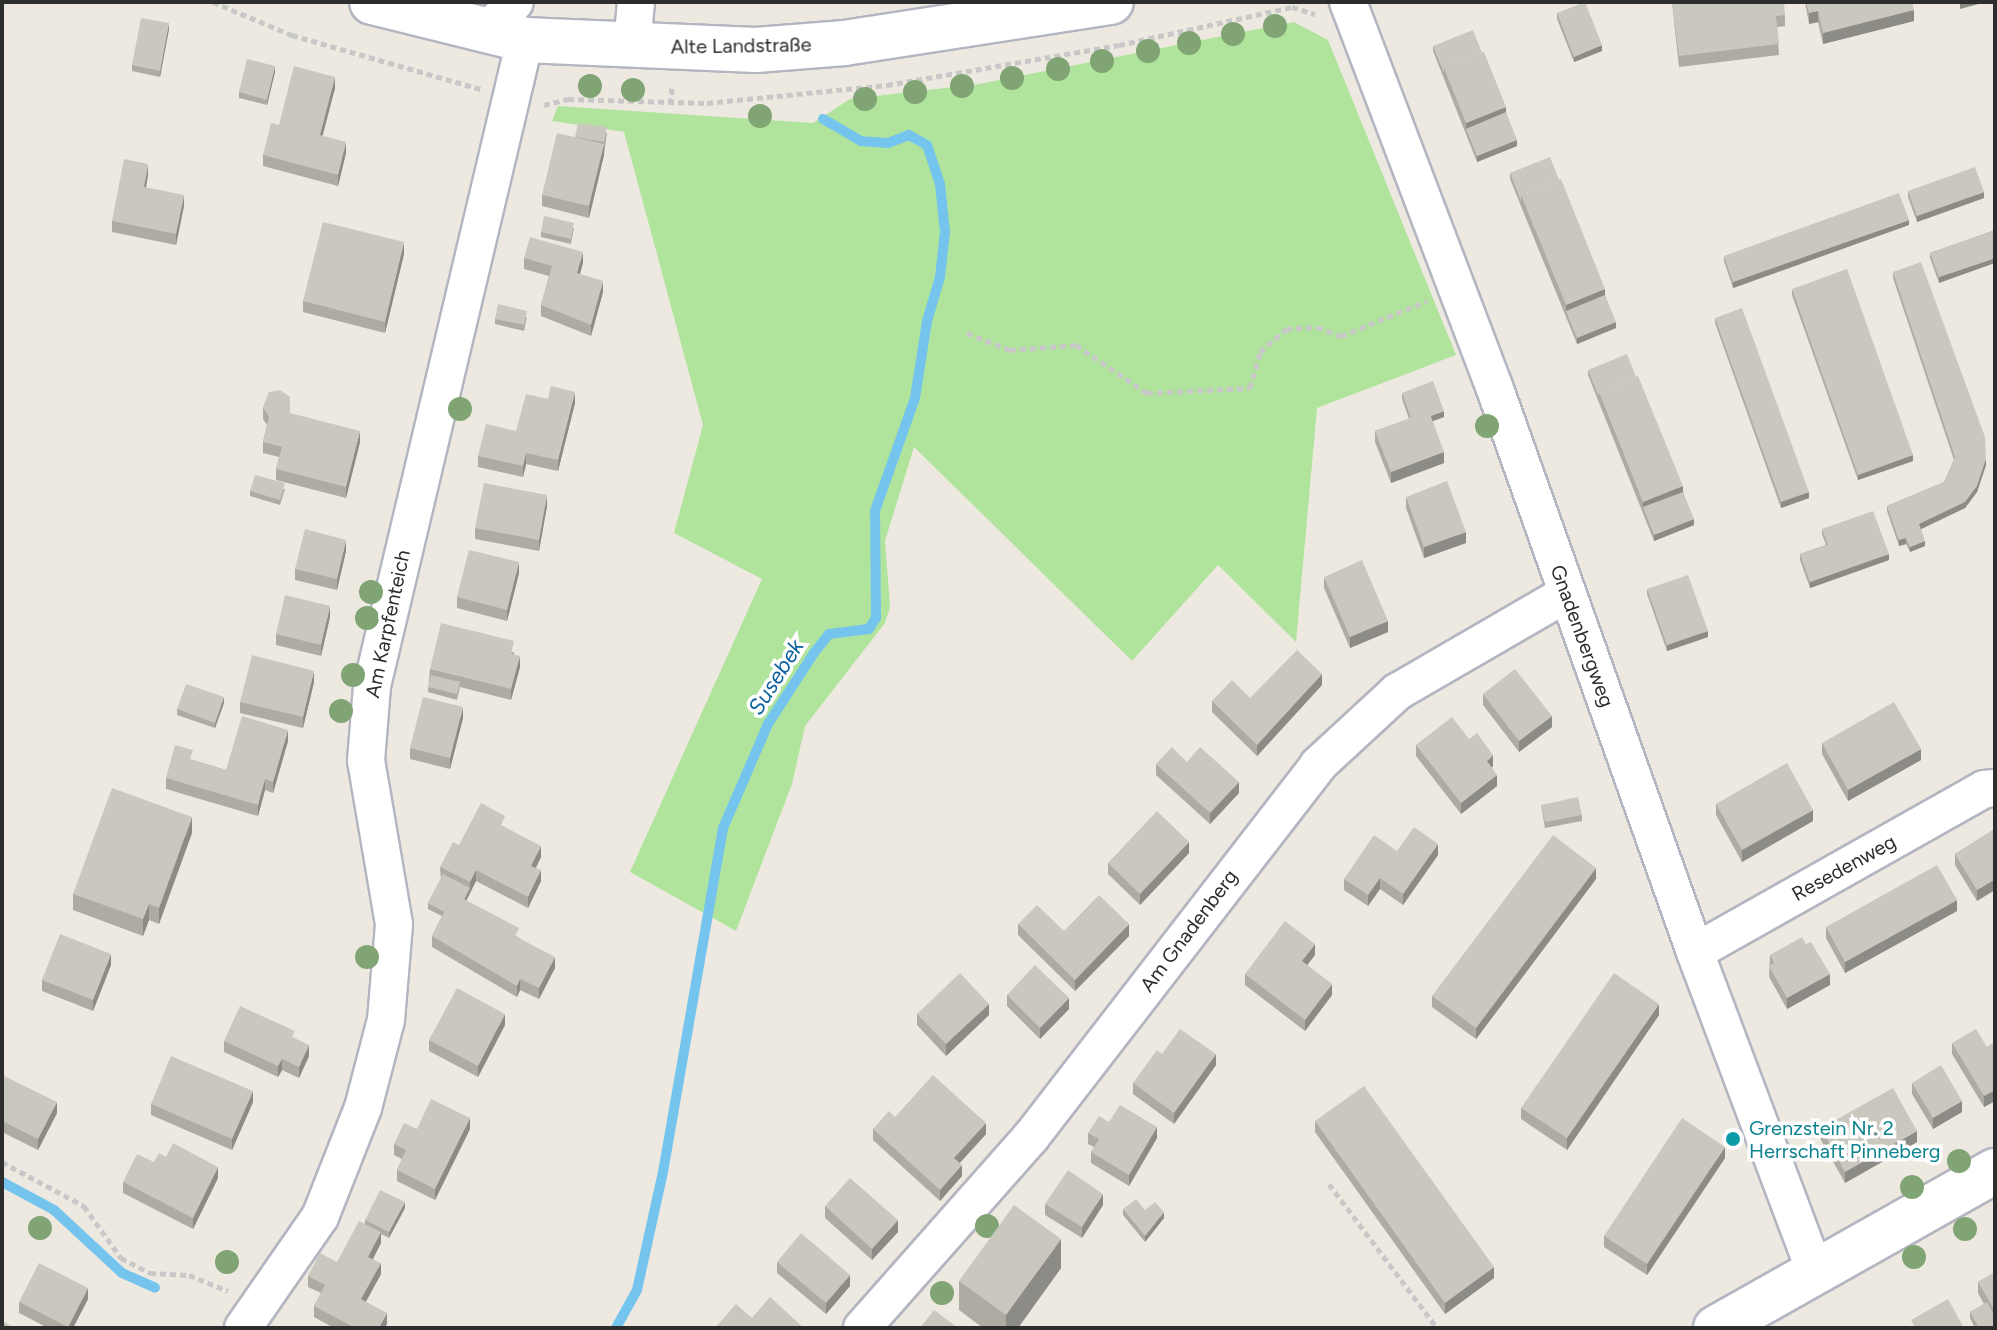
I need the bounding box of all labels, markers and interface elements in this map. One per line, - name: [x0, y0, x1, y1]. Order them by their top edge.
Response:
- street label: Alte Landstraße: [670, 33, 812, 59]
- street label: Am Karpfenteich: [361, 548, 415, 700]
- street label: Gnadenbergweg: [1545, 562, 1619, 710]
- water label: Susebek: [743, 634, 809, 720]
- street label: Resedenweg: [1788, 830, 1900, 906]
- street label: Am Gnadenberg: [1135, 865, 1243, 997]
- place label: Grenzstein Nr. 2 Herrschaft Pinneberg: [1749, 1116, 1940, 1163]
- marker: Grenzstein Nr. 2 Herrschaft Pinneberg: [1724, 1130, 1742, 1148]

